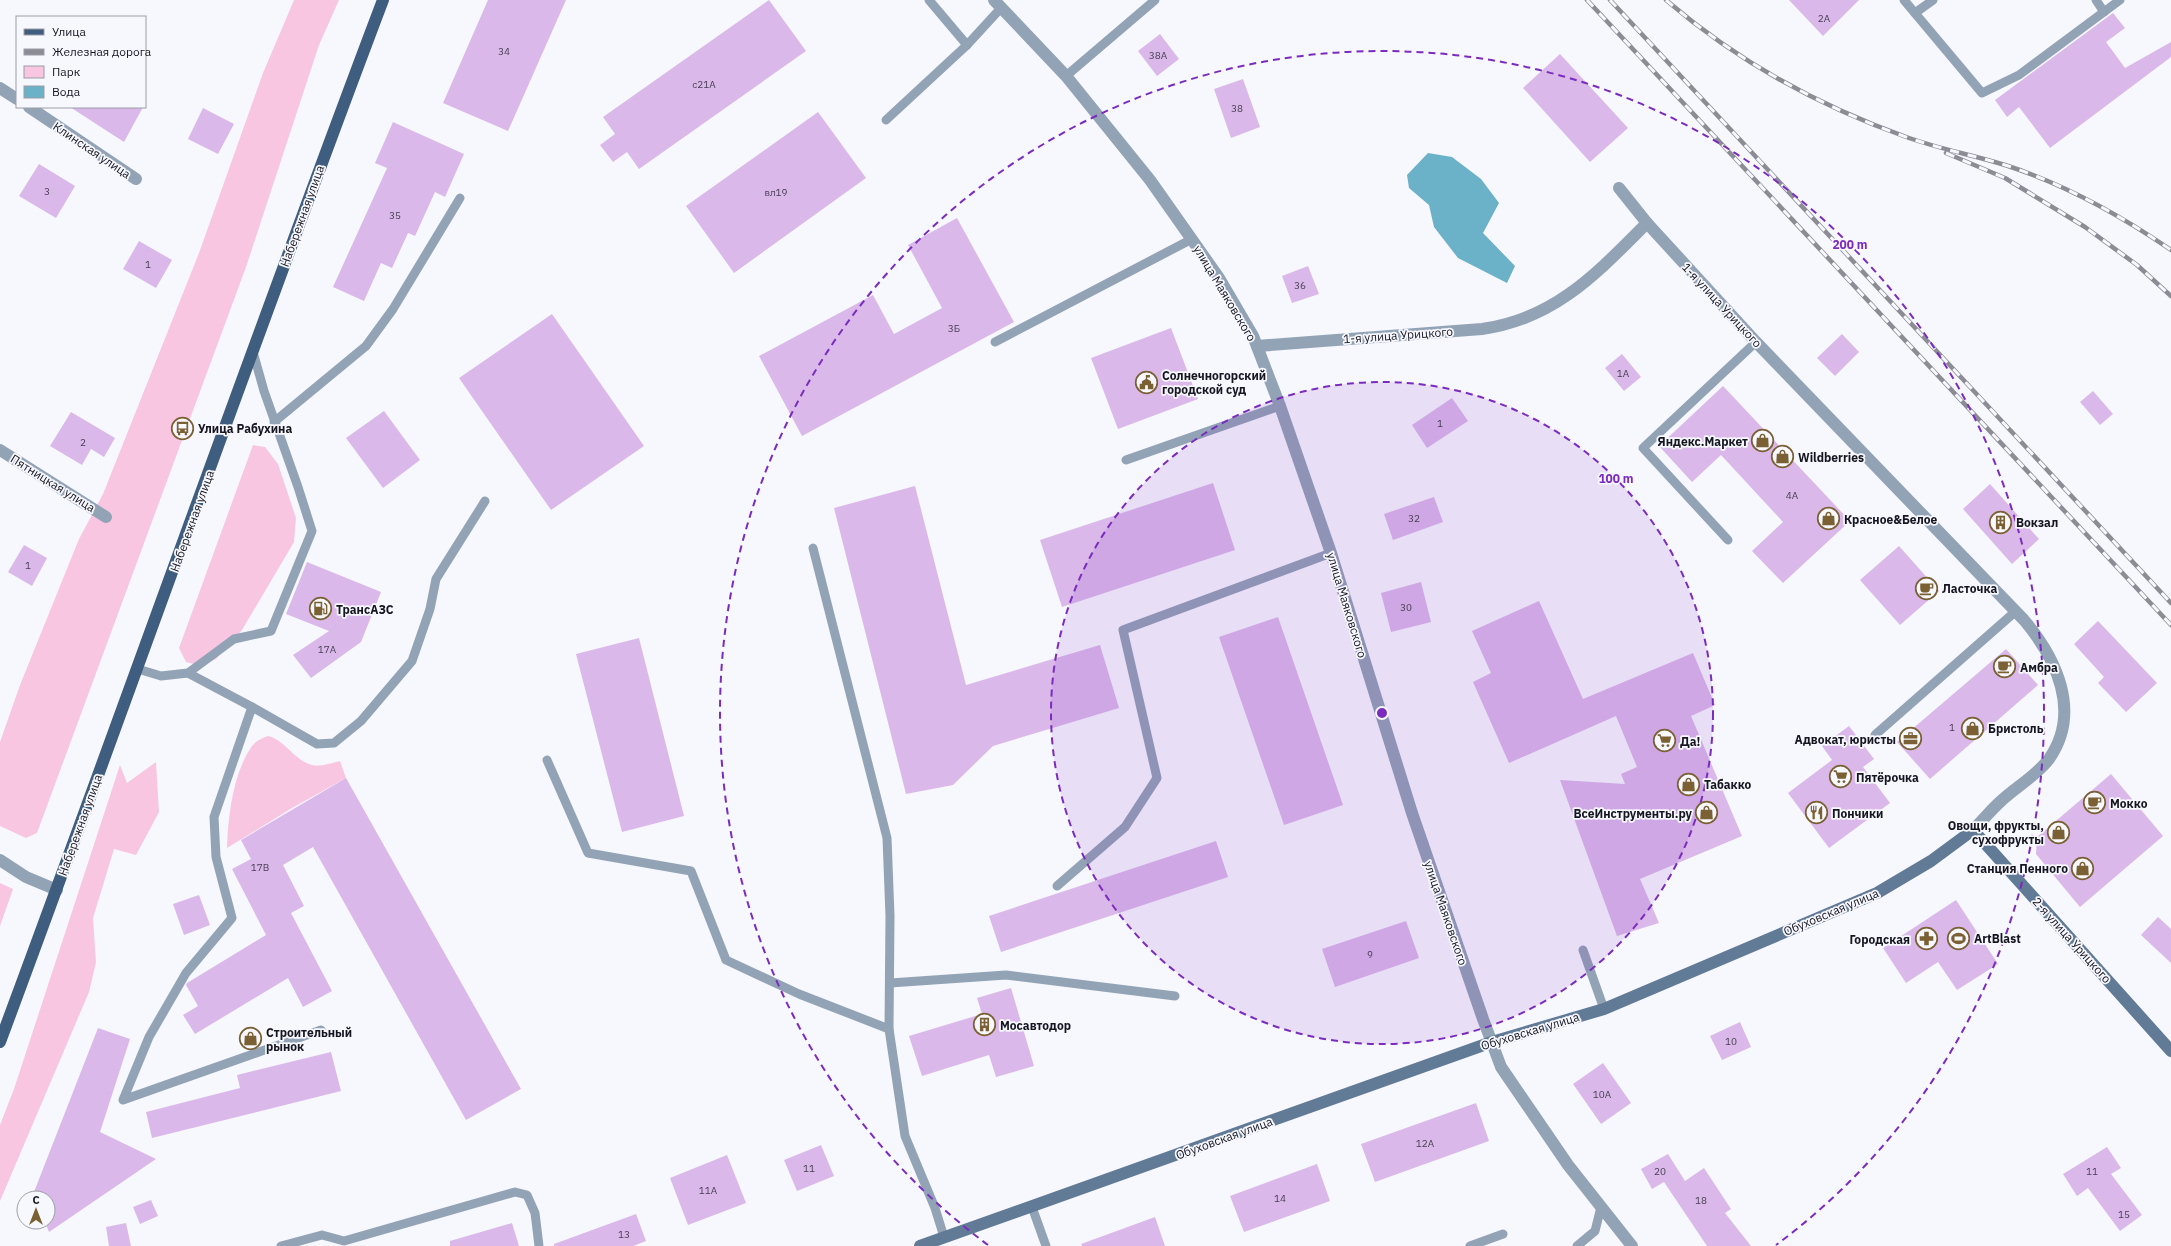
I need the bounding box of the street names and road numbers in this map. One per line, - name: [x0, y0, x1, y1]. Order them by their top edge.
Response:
- street label: Клинская улица: [50, 119, 134, 182]
- street label: Набережная улица: [277, 163, 328, 269]
- street label: улица Маяковского: [1190, 242, 1260, 344]
- street label: 1-я улица Урицкого: [1679, 260, 1765, 351]
- street label: 1-я улица Урицкого: [1343, 324, 1454, 346]
- street label: Пятницкая улица: [8, 451, 99, 515]
- street label: Набережная улица: [167, 468, 218, 574]
- street label: улица Маяковского: [1324, 551, 1370, 660]
- street label: Набережная улица: [55, 772, 106, 878]
- street label: улица Маяковского: [1421, 859, 1471, 967]
- street label: Обуховская улица: [1781, 885, 1881, 939]
- street label: 2-я улица Урицкого: [2030, 894, 2115, 986]
- street label: Обуховская улица: [1479, 1009, 1582, 1053]
- street label: Обуховская улица: [1174, 1113, 1275, 1162]

